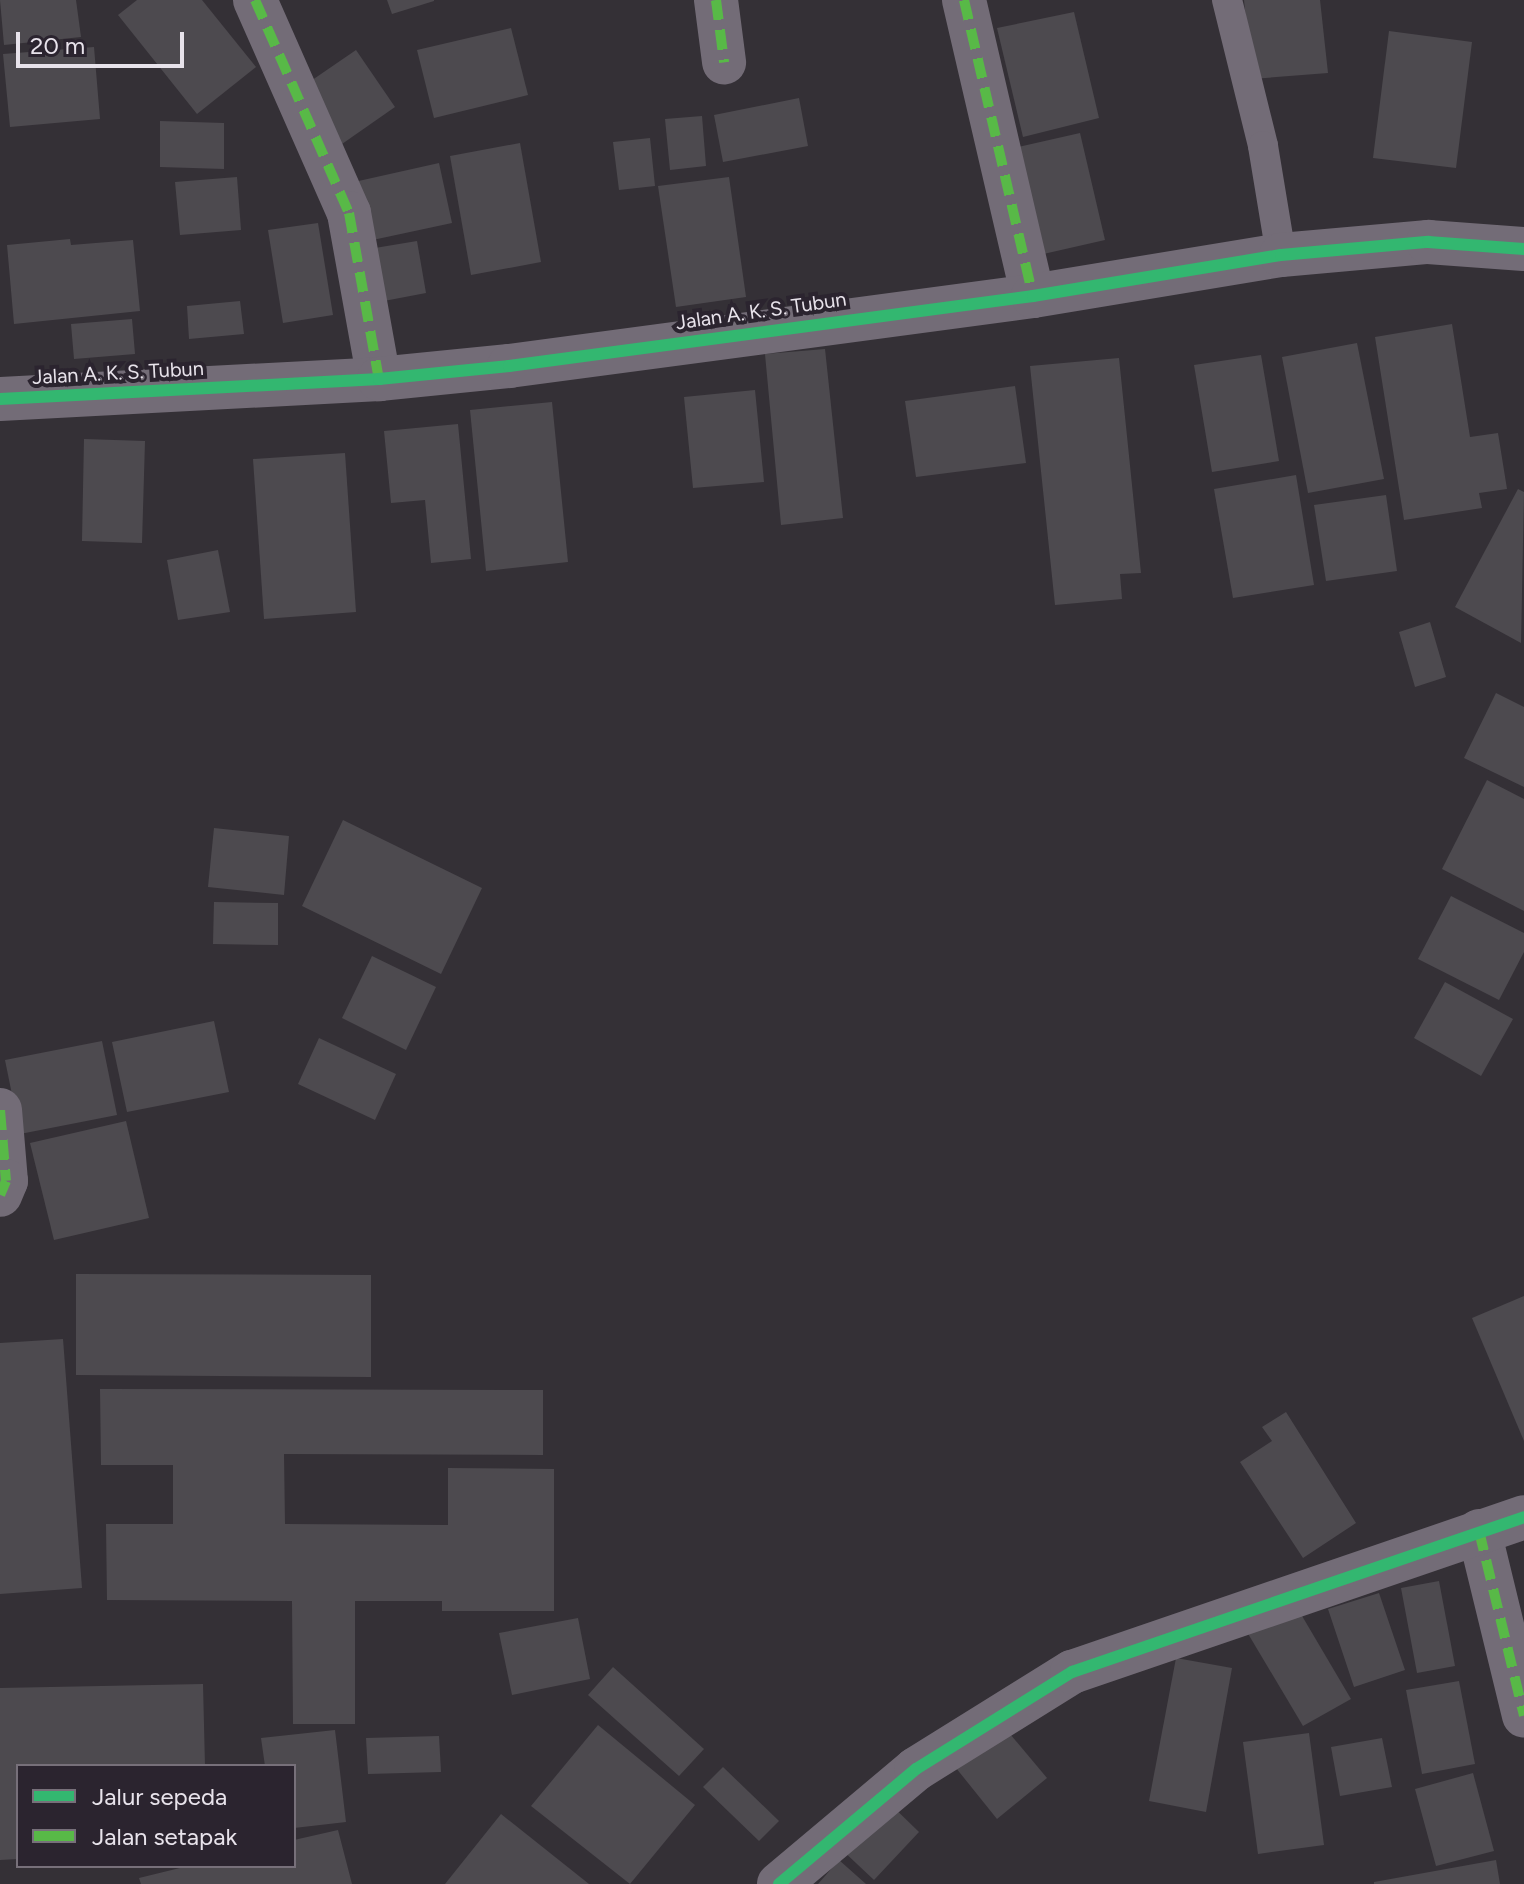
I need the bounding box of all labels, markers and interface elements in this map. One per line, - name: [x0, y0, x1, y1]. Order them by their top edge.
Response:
- scale bar: [20, 16, 188, 66]
- text: 20 m: [30, 31, 85, 60]
- street label: Jalan A. K. S. Tubun: [674, 287, 848, 335]
- street label: Jalan A. K. S. Tubun: [32, 357, 204, 389]
- legend: [16, 1764, 296, 1868]
- text: Jalur sepeda: [92, 1782, 227, 1811]
- text: Jalan setapak: [92, 1822, 237, 1851]

